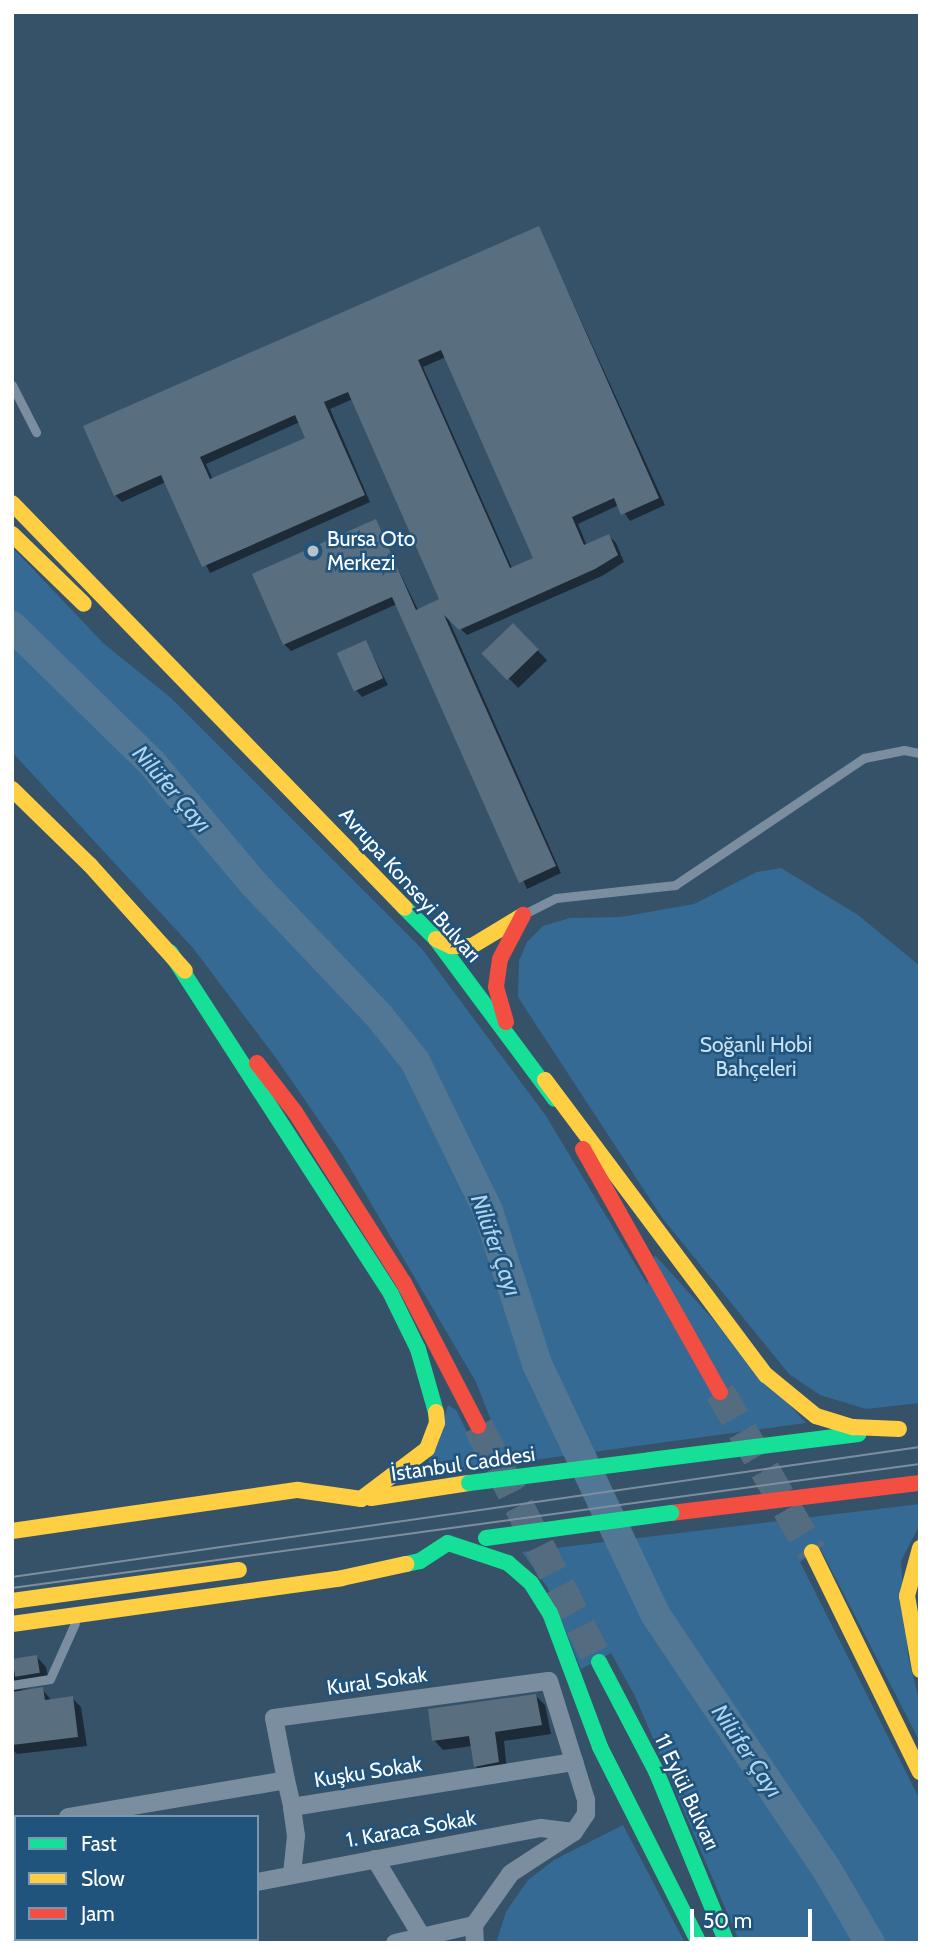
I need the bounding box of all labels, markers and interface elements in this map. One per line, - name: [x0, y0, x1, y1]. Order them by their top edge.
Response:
- place label: Bursa Oto Merkezi: [327, 526, 415, 576]
- marker: Bursa Oto Merkezi: [305, 543, 321, 559]
- water label: Nilüfer Çayı: [127, 740, 217, 838]
- street label: Avrupa Konseyi Bulvarı: [334, 802, 486, 968]
- park label: Soğanlı Hobi Bahçeleri: [700, 1032, 812, 1082]
- water label: Nilüfer Çayı: [465, 1190, 527, 1300]
- street label: İstanbul Caddesi: [389, 1441, 537, 1487]
- street label: Kural Sokak: [325, 1661, 429, 1701]
- water label: Nilüfer Çayı: [706, 1699, 788, 1803]
- street label: 11 Eylül Bulvarı: [649, 1730, 725, 1854]
- street label: Kuşku Sokak: [312, 1751, 424, 1793]
- street label: 1. Karaca Sokak: [344, 1805, 478, 1853]
- legend: [14, 1815, 259, 1941]
- text: Fast: [81, 1831, 117, 1856]
- text: Slow: [81, 1866, 125, 1891]
- scale bar: [694, 1896, 816, 1940]
- text: Jam: [81, 1901, 115, 1926]
- text: 50 m: [703, 1908, 752, 1933]

